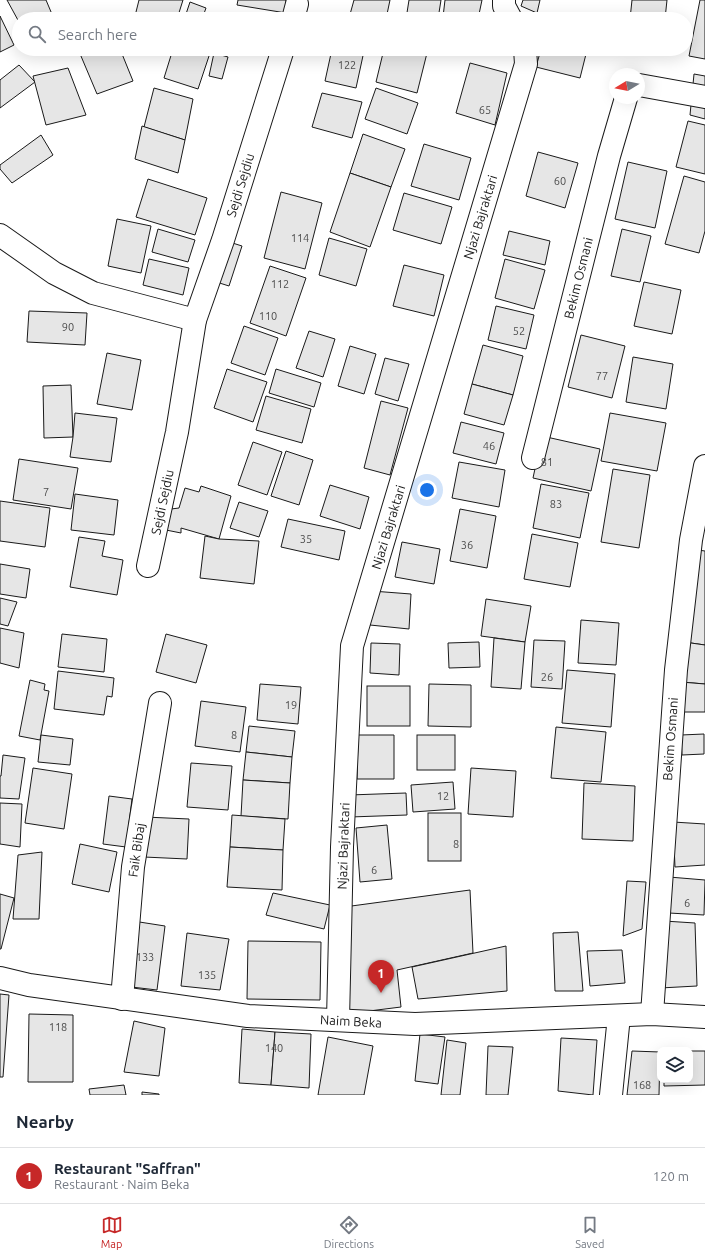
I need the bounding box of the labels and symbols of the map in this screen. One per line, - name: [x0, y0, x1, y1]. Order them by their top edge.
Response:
- house number: 122: [338, 59, 356, 71]
- north arrow: [609, 68, 645, 104]
- house number: 65: [479, 104, 491, 116]
- street label: Sejdi Sejdiu: [224, 151, 256, 219]
- street label: Njazi Bajraktari: [461, 173, 499, 261]
- house number: 60: [554, 175, 566, 187]
- house number: 114: [291, 232, 309, 244]
- street label: Bekim Osmani: [561, 236, 595, 320]
- house number: 112: [271, 278, 289, 290]
- house number: 110: [259, 310, 277, 322]
- house number: 90: [62, 321, 74, 333]
- house number: 52: [513, 325, 525, 337]
- house number: 77: [596, 370, 608, 382]
- house number: 46: [483, 440, 495, 452]
- house number: 81: [541, 456, 553, 468]
- street label: Sejdi Sejdiu: [148, 468, 176, 536]
- your location: [417, 480, 437, 500]
- street label: Njazi Bajraktari: [369, 483, 407, 571]
- house number: 7: [43, 486, 49, 498]
- house number: 83: [550, 498, 562, 510]
- house number: 35: [300, 533, 312, 545]
- house number: 36: [461, 539, 473, 551]
- house number: 26: [541, 671, 553, 683]
- street label: Bekim Osmani: [660, 697, 680, 781]
- house number: 19: [285, 699, 297, 711]
- house number: 8: [231, 729, 237, 741]
- house number: 12: [437, 790, 449, 802]
- street label: Njazi Bajraktari: [334, 802, 352, 890]
- street label: Faik Bibaj: [125, 822, 147, 878]
- house number: 8: [453, 838, 459, 850]
- house number: 6: [371, 864, 377, 876]
- house number: 6: [684, 897, 690, 909]
- house number: 133: [136, 951, 154, 963]
- pin: 1: [368, 960, 394, 993]
- house number: 135: [198, 969, 216, 981]
- street label: Naim Beka: [320, 1012, 382, 1030]
- house number: 118: [49, 1021, 67, 1033]
- house number: 140: [265, 1042, 283, 1054]
- house number: 168: [633, 1079, 651, 1091]

